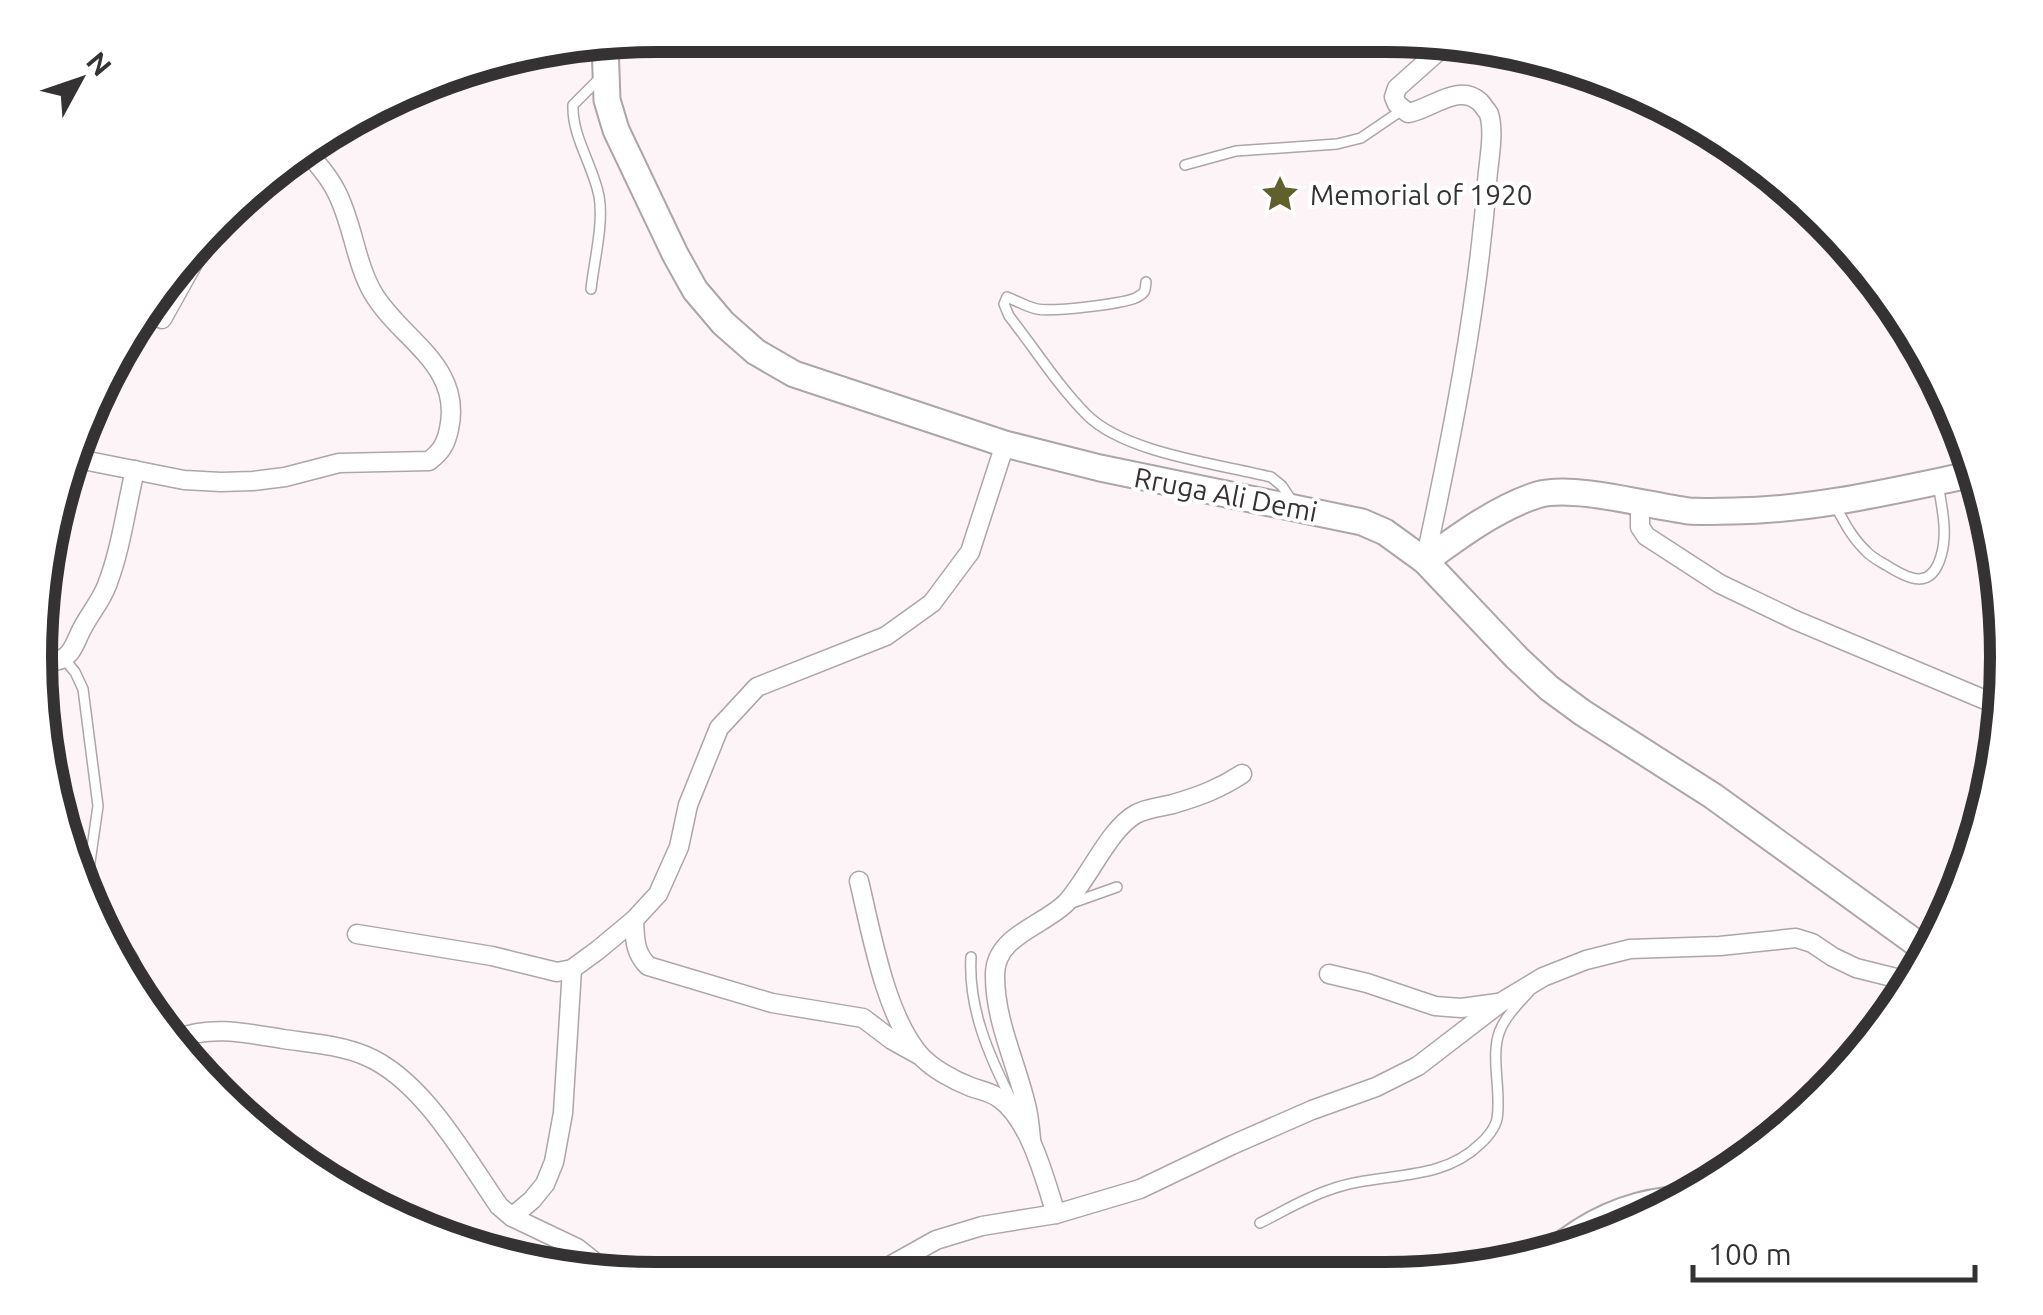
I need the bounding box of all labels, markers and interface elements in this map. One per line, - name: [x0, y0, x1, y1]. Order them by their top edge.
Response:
- north arrow: [30, 30, 130, 130]
- text: N: [81, 46, 118, 82]
- place icon: Memorial of 1920: [1259, 173, 1301, 215]
- place label: Memorial of 1920: [1310, 179, 1533, 210]
- street label: Rruga Ali Demi: [1132, 461, 1320, 527]
- scale bar: [1693, 1220, 1976, 1282]
- text: 100 m: [1708, 1237, 1792, 1271]

